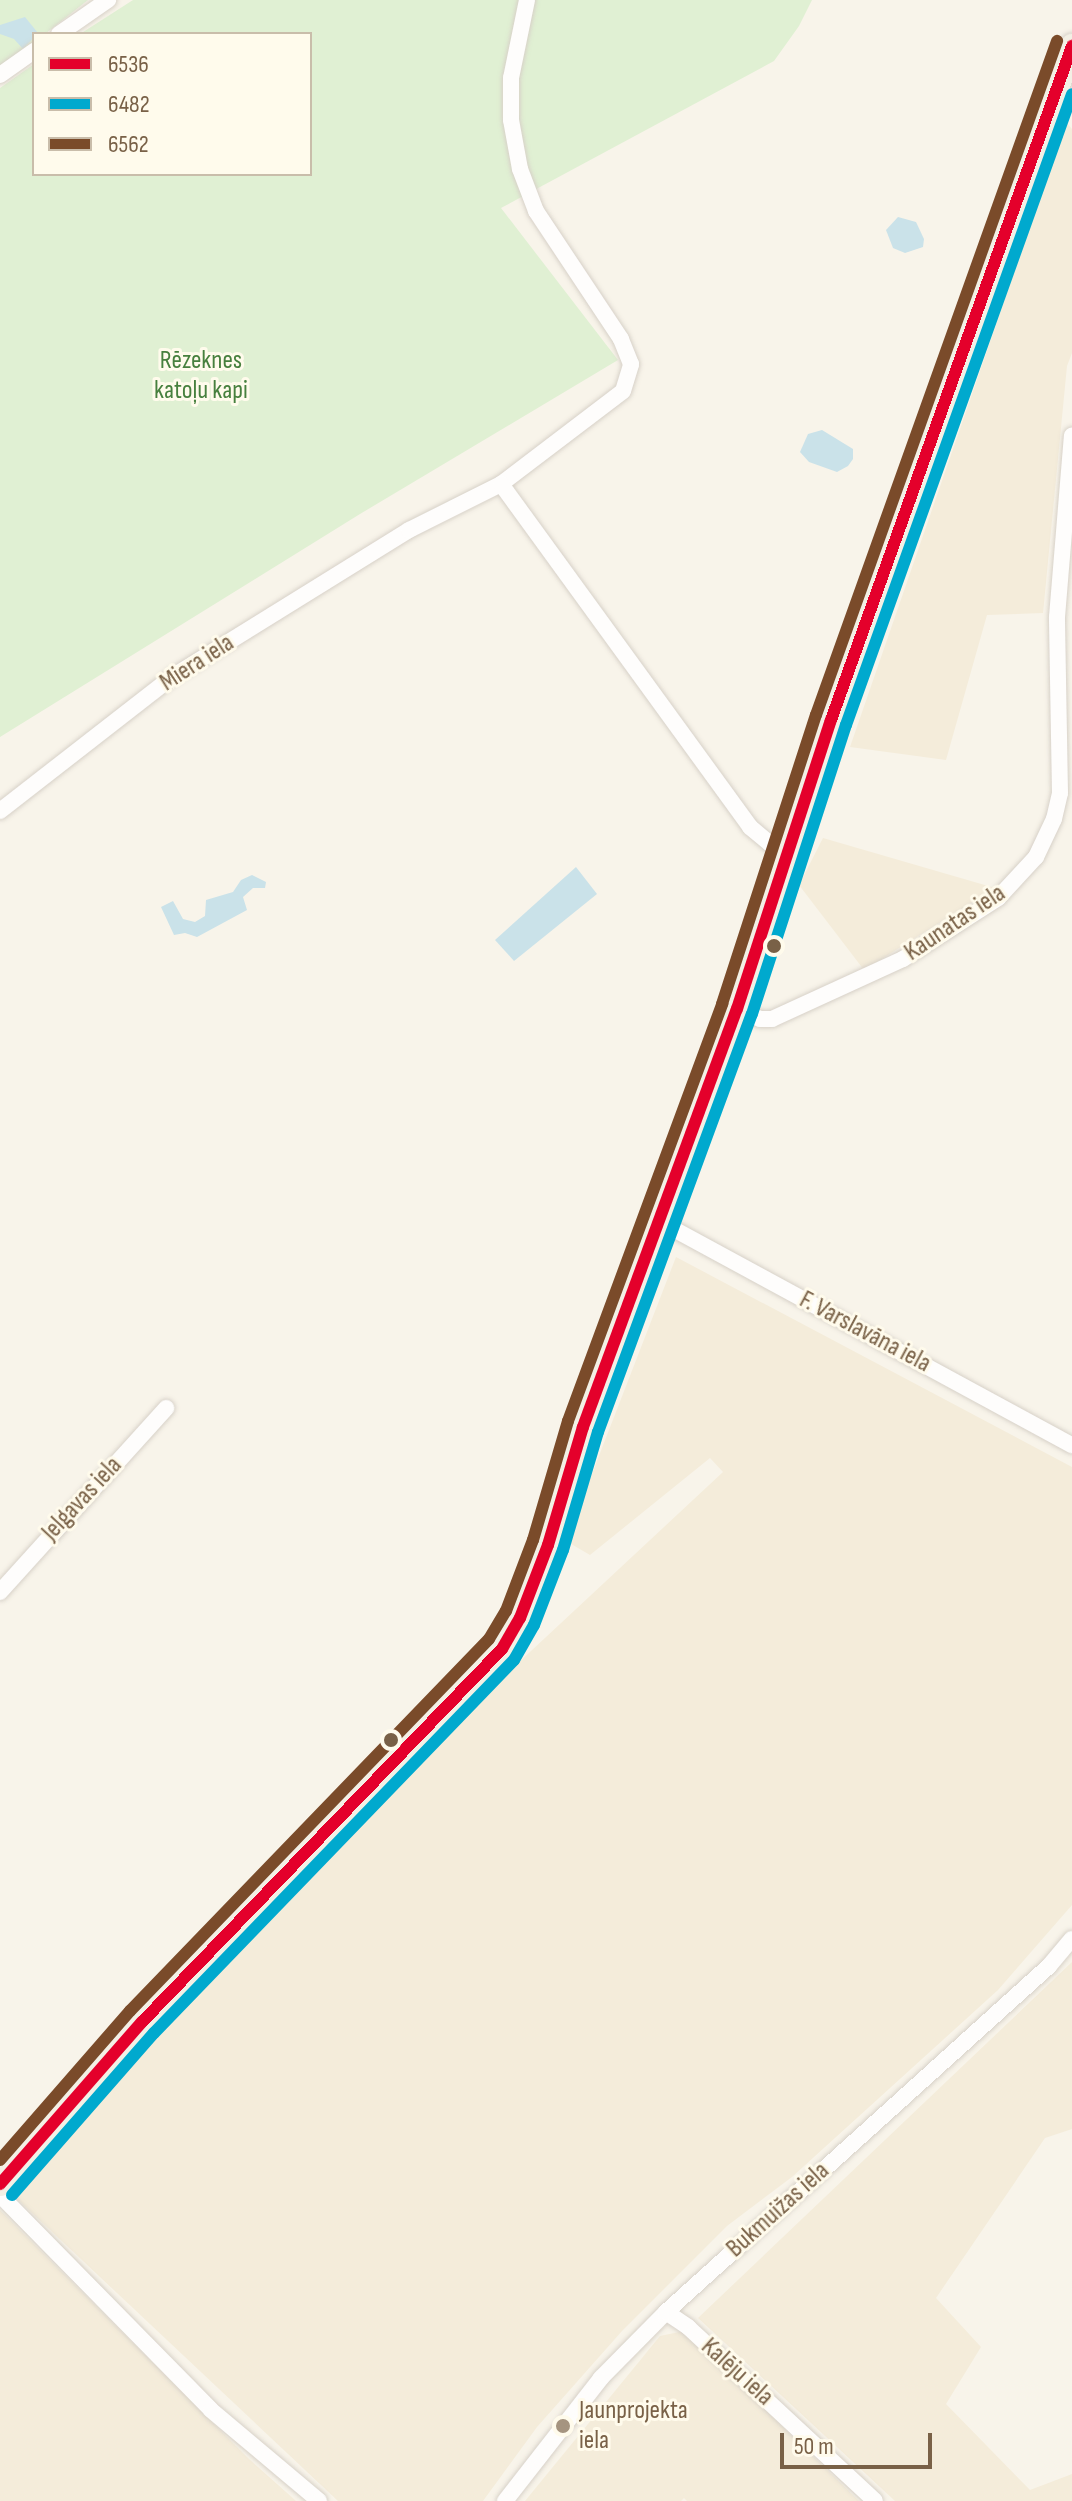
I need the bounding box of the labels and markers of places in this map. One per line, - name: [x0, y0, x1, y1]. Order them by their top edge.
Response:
- unlabelled marker: [766, 938, 782, 954]
- unlabelled marker: [383, 1732, 399, 1748]
- place label: Jaunprojekta iela: [579, 2395, 688, 2456]
- marker: Jaunprojekta iela: [554, 2417, 572, 2435]

